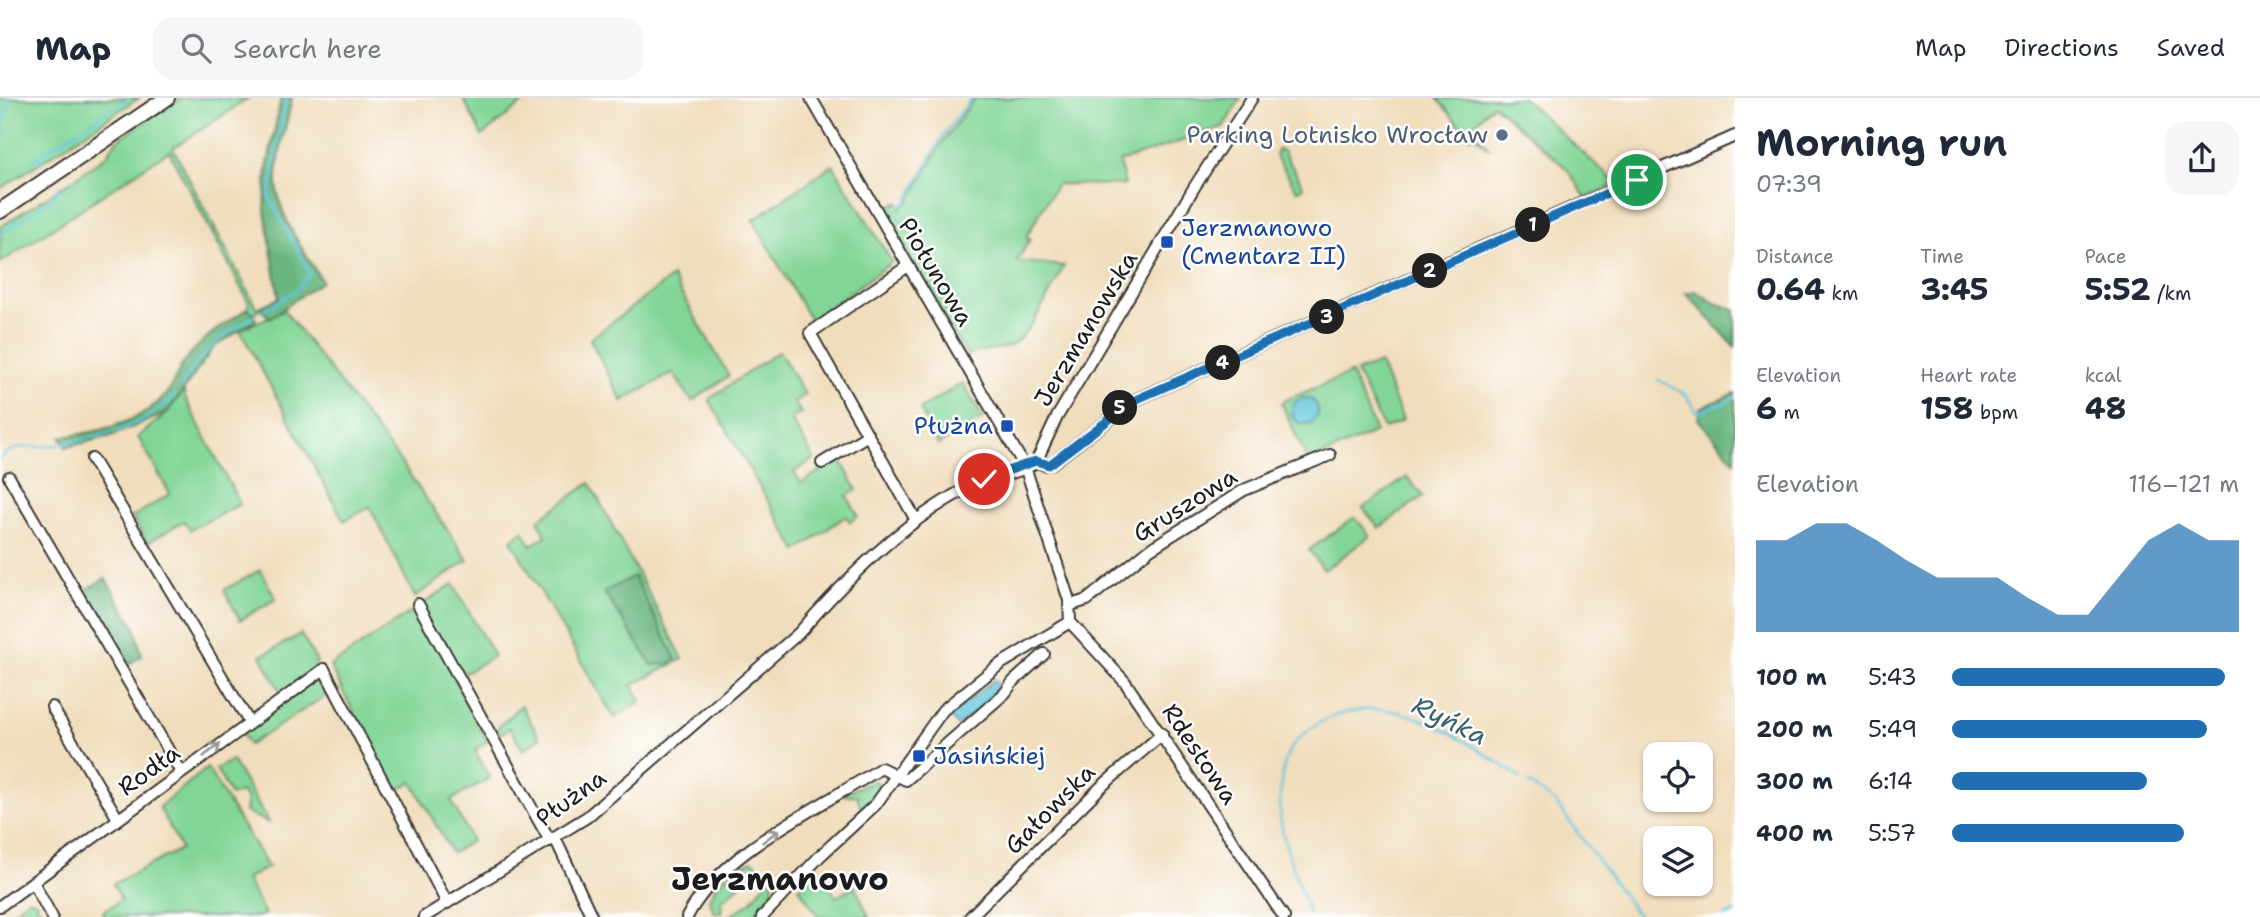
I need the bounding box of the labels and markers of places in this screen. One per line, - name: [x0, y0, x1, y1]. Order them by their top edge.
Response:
- place label: Parking Lotnisko Wrocław: [1187, 119, 1488, 151]
- marker: Parking Lotnisko Wrocław: [1494, 127, 1510, 143]
- pin: [1607, 150, 1667, 210]
- pin: 1: [1516, 208, 1550, 242]
- place label: Jerzmanowo (Cmentarz II): [1181, 212, 1346, 272]
- marker: Jerzmanowo (Cmentarz II): [1159, 234, 1175, 250]
- pin: 2: [1412, 254, 1448, 288]
- pin: 3: [1310, 300, 1344, 334]
- pin: 4: [1206, 345, 1240, 380]
- pin: 5: [1102, 390, 1138, 426]
- place label: Płużna: [914, 410, 993, 442]
- marker: Płużna: [999, 418, 1015, 434]
- pin: [954, 449, 1014, 509]
- place label: Jasińskiej: [933, 740, 1045, 772]
- marker: Jasińskiej: [911, 748, 927, 764]

